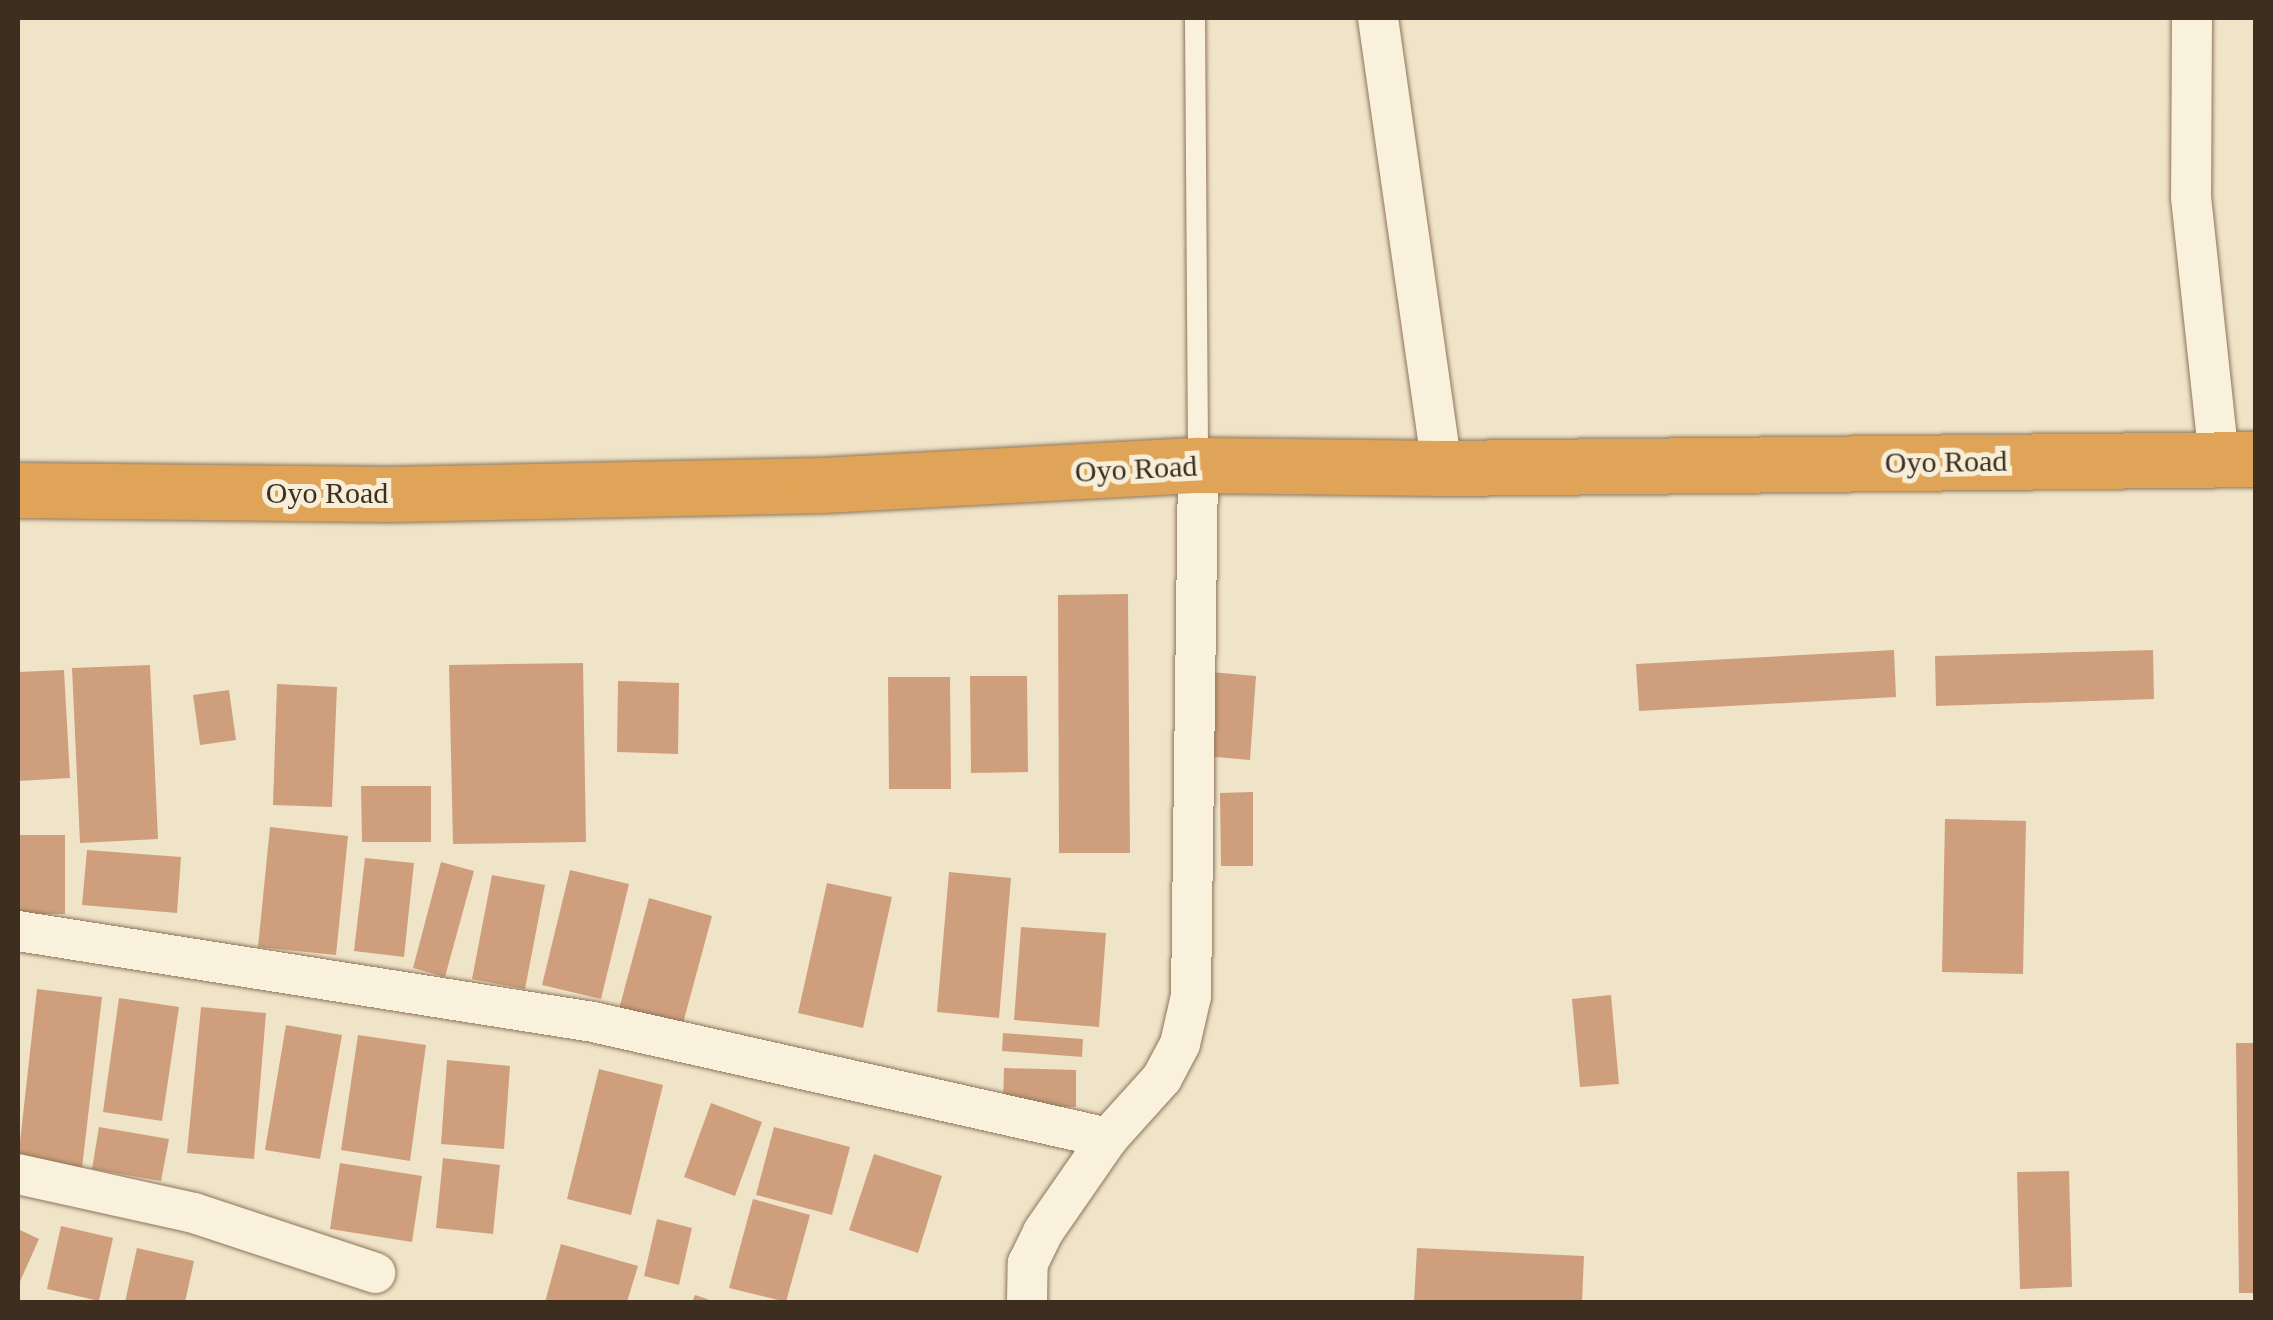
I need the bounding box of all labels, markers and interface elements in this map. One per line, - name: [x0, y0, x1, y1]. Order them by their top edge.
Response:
- street label: Oyo Road: [1884, 443, 2008, 481]
- street label: Oyo Road: [1074, 448, 1198, 490]
- street label: Oyo Road: [266, 475, 388, 511]

